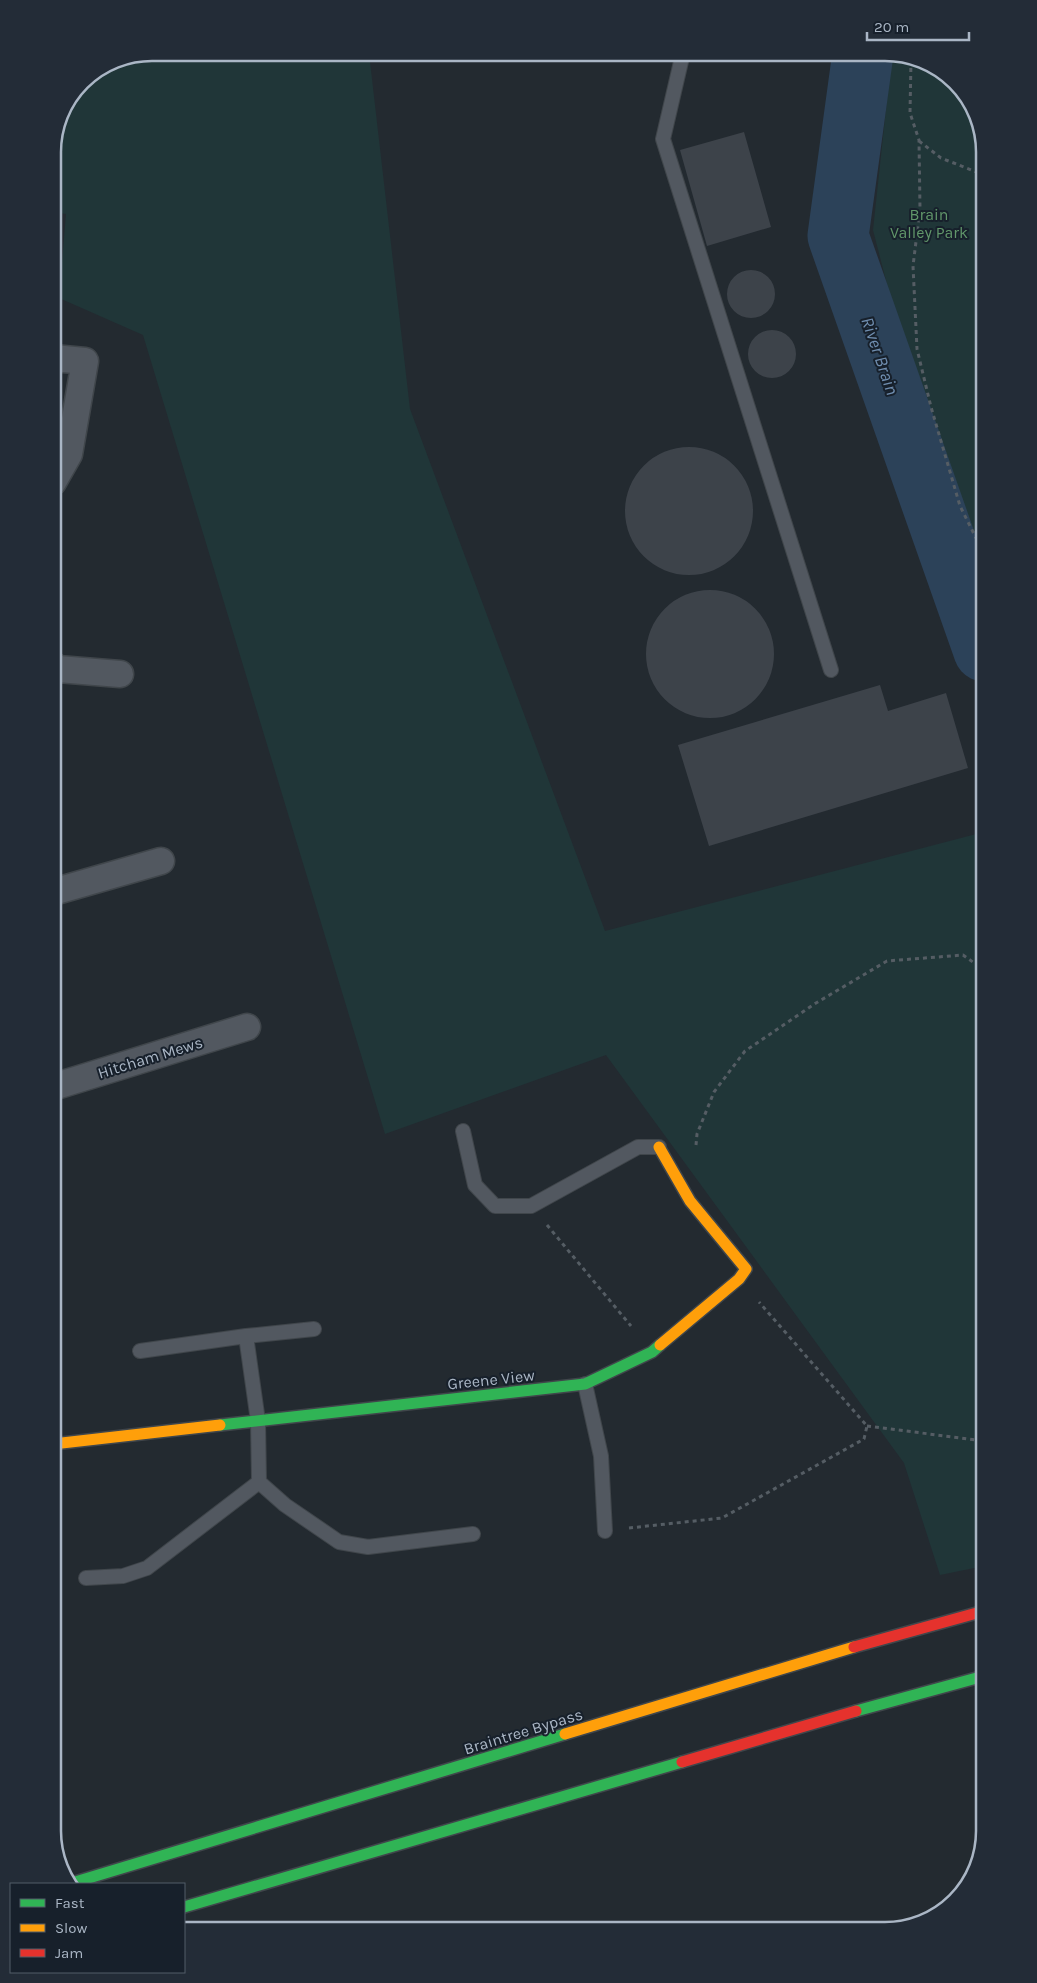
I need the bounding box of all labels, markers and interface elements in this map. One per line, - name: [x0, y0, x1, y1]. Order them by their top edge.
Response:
- scale bar: [867, 10, 970, 42]
- text: 20 m: [874, 18, 909, 36]
- park label: Brain Valley Park: [890, 205, 968, 242]
- water label: River Brain: [856, 314, 904, 398]
- street label: Hitcham Mews: [95, 1032, 205, 1082]
- street label: Greene View: [446, 1365, 536, 1394]
- street label: Braintree Bypass: [461, 1704, 585, 1759]
- legend: [10, 1883, 185, 1973]
- text: Fast: [55, 1894, 85, 1912]
- text: Slow: [55, 1919, 87, 1937]
- text: Jam: [55, 1944, 83, 1962]

